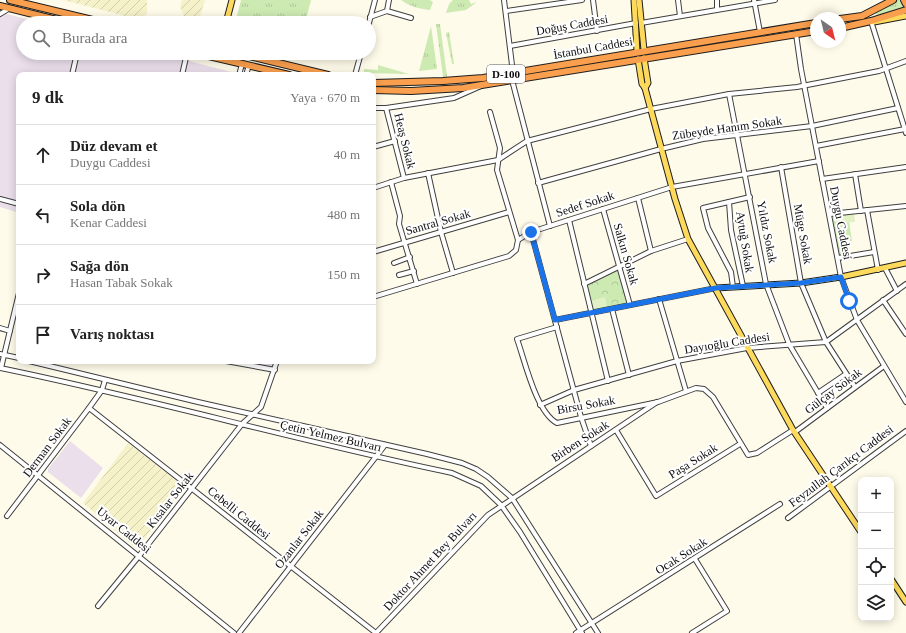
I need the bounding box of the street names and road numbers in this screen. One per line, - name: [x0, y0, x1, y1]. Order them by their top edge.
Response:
- street label: Doğuş Caddesi: [535, 12, 610, 38]
- street label: İstanbul Caddesi: [552, 34, 634, 62]
- road number: D-100: [487, 65, 525, 83]
- street label: Heaş Sokak: [391, 112, 419, 170]
- street label: Zübeyde Hanım Sokak: [671, 113, 783, 143]
- street label: Duygu Caddesi: [827, 185, 855, 261]
- street label: Sedef Sokak: [554, 188, 616, 220]
- street label: Yıldız Sokak: [754, 200, 780, 264]
- street label: Müge Sokak: [791, 203, 815, 265]
- street label: Santral Sokak: [404, 206, 472, 238]
- street label: Aytuğ Sokak: [733, 210, 757, 274]
- street label: Salkın Sokak: [610, 221, 642, 287]
- street label: Dayıoğlu Caddesi: [683, 329, 771, 357]
- street label: Gülçay Sokak: [802, 365, 864, 417]
- street label: Birsu Sokak: [556, 393, 616, 417]
- street label: Derman Sokak: [20, 414, 74, 480]
- street label: Birben Sokak: [549, 417, 611, 465]
- street label: Çetin Yelmez Bulvarı: [279, 418, 384, 455]
- street label: Feyzullah Çarıkçı Caddesi: [786, 422, 897, 510]
- street label: Paşa Sokak: [666, 440, 720, 482]
- street label: Kısalar Sokak: [144, 469, 196, 531]
- street label: Cebelli Caddesi: [205, 484, 274, 543]
- street label: Uyar Caddesi: [94, 504, 154, 557]
- street label: Ozanlar Sokak: [272, 507, 326, 571]
- street label: Doktor Ahmet Bey Bulvarı: [380, 508, 480, 613]
- street label: Ocak Sokak: [653, 535, 709, 577]

